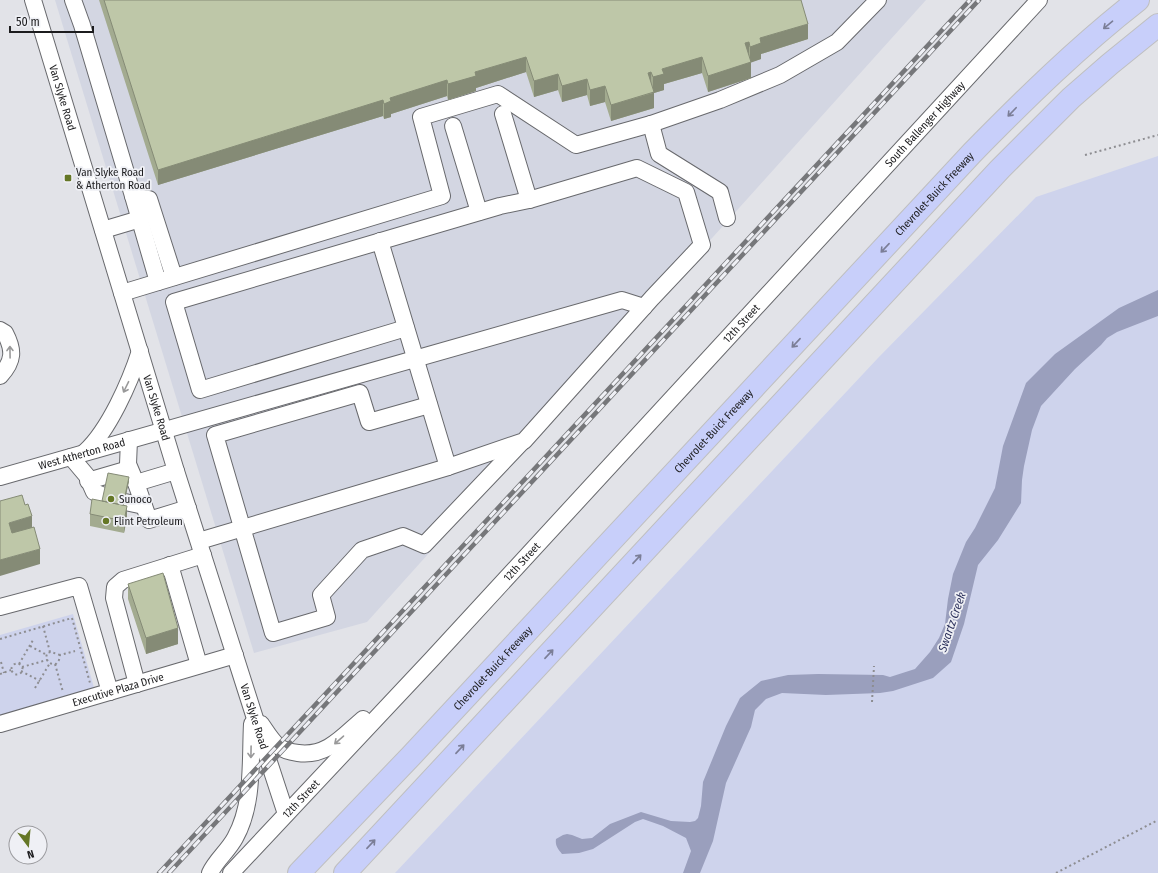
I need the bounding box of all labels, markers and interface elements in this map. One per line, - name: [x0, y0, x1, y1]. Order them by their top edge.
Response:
- scale bar: [10, 8, 93, 34]
- text: 50 m: [16, 15, 40, 29]
- one-way arrow: [1103, 20, 1114, 29]
- street label: Van Slyke Road: [47, 63, 79, 132]
- street label: South Ballenger Highway: [882, 78, 968, 170]
- one-way arrow: [1007, 107, 1017, 117]
- street label: Chevrolet-Buick Freeway: [892, 149, 976, 238]
- place label: Van Slyke Road & Atherton Road: [76, 166, 151, 192]
- marker: Van Slyke Road & Atherton Road: [63, 173, 73, 183]
- one-way arrow: [880, 243, 889, 253]
- street label: 12th Street: [720, 301, 763, 345]
- one-way arrow: [791, 338, 801, 348]
- one-way arrow: [7, 346, 14, 359]
- street label: Van Slyke Road: [141, 373, 173, 442]
- one-way arrow: [122, 381, 129, 393]
- street label: Chevrolet-Buick Freeway: [671, 386, 756, 475]
- street label: West Atherton Road: [37, 435, 127, 472]
- place label: Sunoco: [119, 493, 152, 506]
- marker: Sunoco: [106, 494, 116, 504]
- place label: Flint Petroleum: [114, 515, 183, 528]
- marker: Flint Petroleum: [101, 516, 111, 526]
- street label: 12th Street: [501, 539, 543, 584]
- one-way arrow: [632, 554, 642, 564]
- water label: Swartz Creek: [935, 590, 969, 655]
- street label: Chevrolet-Buick Freeway: [451, 624, 535, 713]
- one-way arrow: [544, 649, 553, 659]
- street label: Executive Plaza Drive: [71, 670, 165, 709]
- street label: Van Slyke Road: [238, 682, 271, 751]
- one-way arrow: [334, 735, 344, 744]
- one-way arrow: [455, 744, 465, 754]
- one-way arrow: [247, 745, 255, 758]
- street label: 12th Street: [280, 776, 322, 821]
- north arrow: [8, 825, 48, 865]
- one-way arrow: [366, 840, 375, 850]
- text: N: [26, 847, 36, 861]

